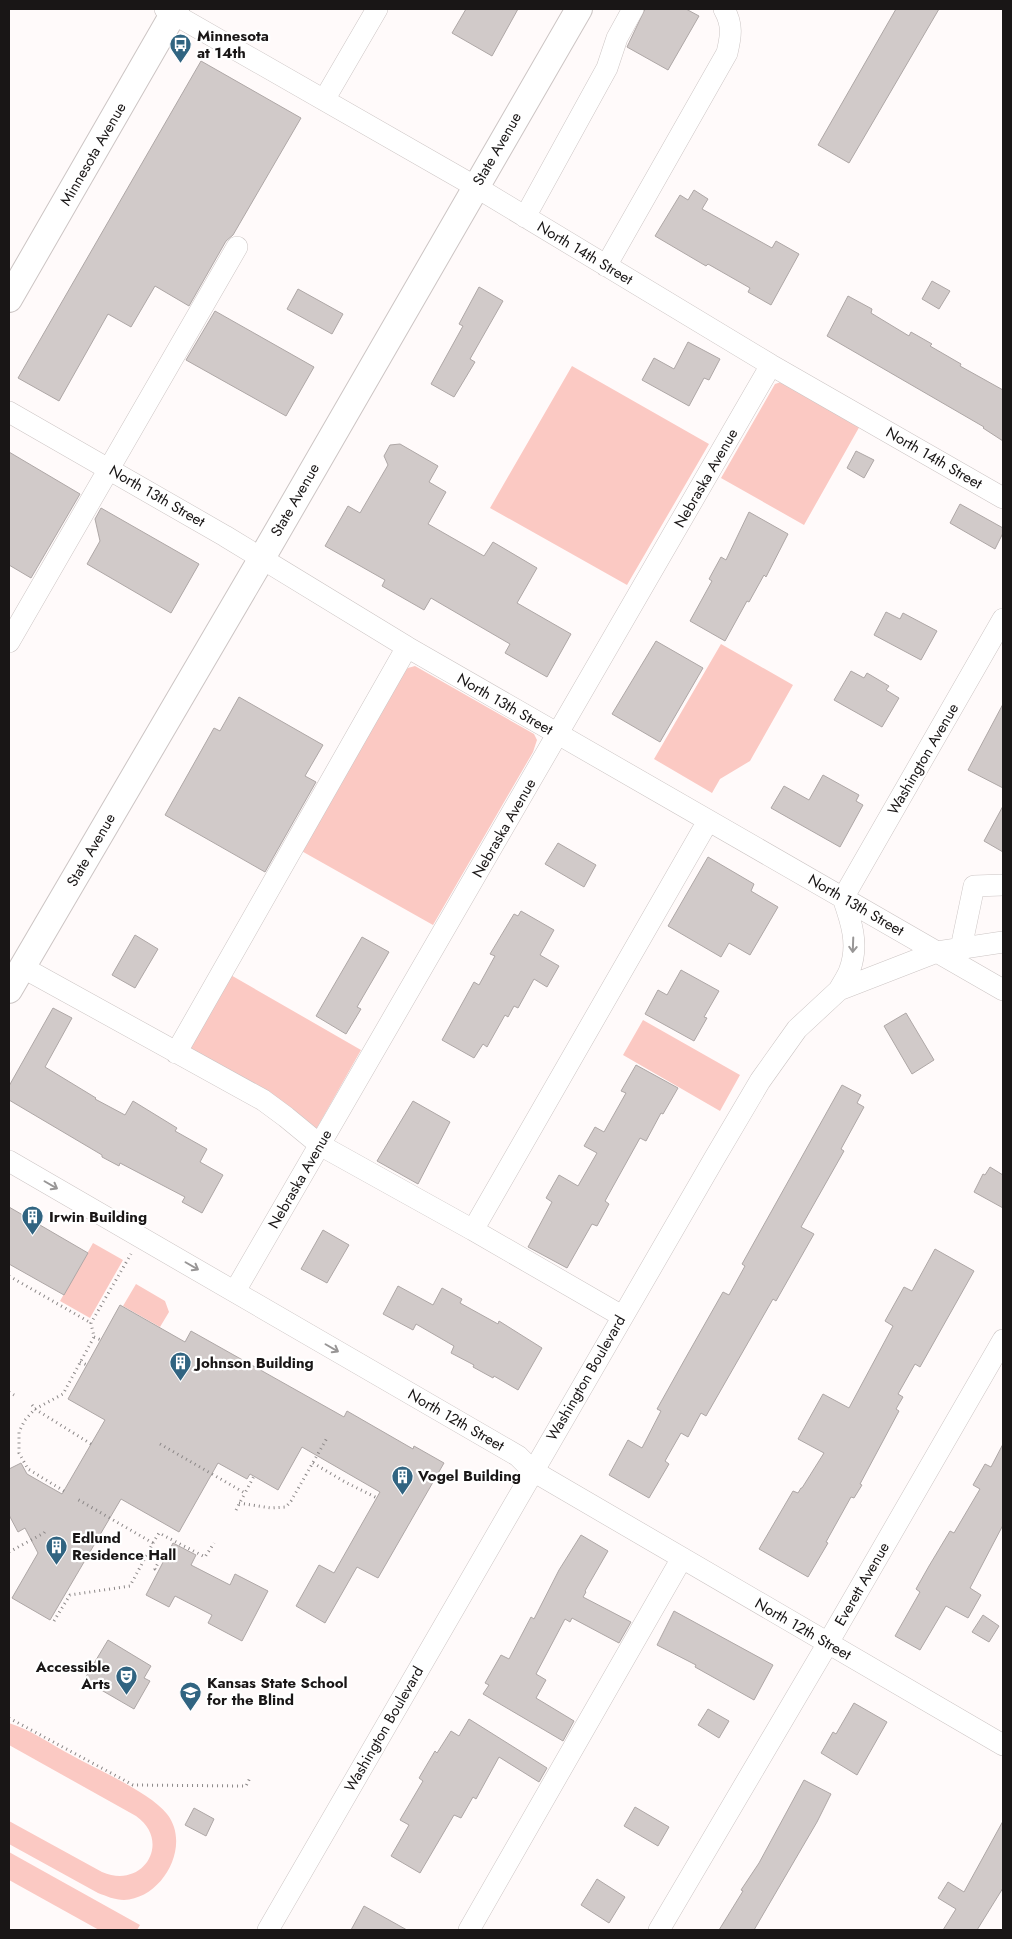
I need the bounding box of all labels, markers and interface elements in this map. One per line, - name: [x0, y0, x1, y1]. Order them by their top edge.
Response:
- place label: Minnesota at 14th: [197, 25, 269, 64]
- bus stop icon: Minnesota at 14th: [169, 33, 193, 64]
- street label: Minnesota Avenue: [55, 98, 132, 210]
- street label: State Avenue: [467, 108, 527, 190]
- street label: North 14th Street: [533, 216, 637, 290]
- street label: North 14th Street: [882, 421, 987, 495]
- street label: Nebraska Avenue: [669, 424, 743, 532]
- street label: State Avenue: [265, 459, 325, 541]
- street label: North 13th Street: [105, 460, 209, 533]
- street label: North 13th Street: [453, 668, 557, 741]
- street label: Washington Avenue: [882, 699, 964, 819]
- street label: Nebraska Avenue: [467, 774, 541, 882]
- street label: State Avenue: [61, 809, 121, 891]
- street label: North 13th Street: [804, 869, 908, 942]
- one-way arrow: [849, 937, 858, 953]
- street label: Nebraska Avenue: [263, 1125, 337, 1233]
- one-way arrow: [43, 1181, 58, 1190]
- building icon: Irwin Building: [21, 1205, 45, 1236]
- place label: Irwin Building: [49, 1206, 147, 1228]
- one-way arrow: [184, 1262, 198, 1272]
- street label: Washington Boulevard: [541, 1311, 631, 1445]
- one-way arrow: [325, 1343, 339, 1353]
- building icon: Johnson Building: [168, 1351, 192, 1382]
- place label: Johnson Building: [193, 1352, 314, 1374]
- street label: North 12th Street: [404, 1383, 509, 1457]
- building icon: Vogel Building: [390, 1464, 414, 1495]
- place label: Vogel Building: [417, 1465, 521, 1487]
- place label: Edlund Residence Hall: [72, 1527, 176, 1566]
- building icon: Edlund Residence Hall: [44, 1535, 68, 1566]
- street label: Everett Avenue: [829, 1538, 895, 1630]
- street label: North 12th Street: [751, 1592, 856, 1666]
- place label: Accessible Arts: [35, 1656, 110, 1695]
- street label: Washington Boulevard: [339, 1662, 429, 1796]
- theatre icon: Accessible Arts: [114, 1664, 138, 1695]
- place label: Kansas State School for the Blind: [207, 1672, 348, 1711]
- school or university icon: Kansas State School for the Blind: [179, 1680, 203, 1711]

